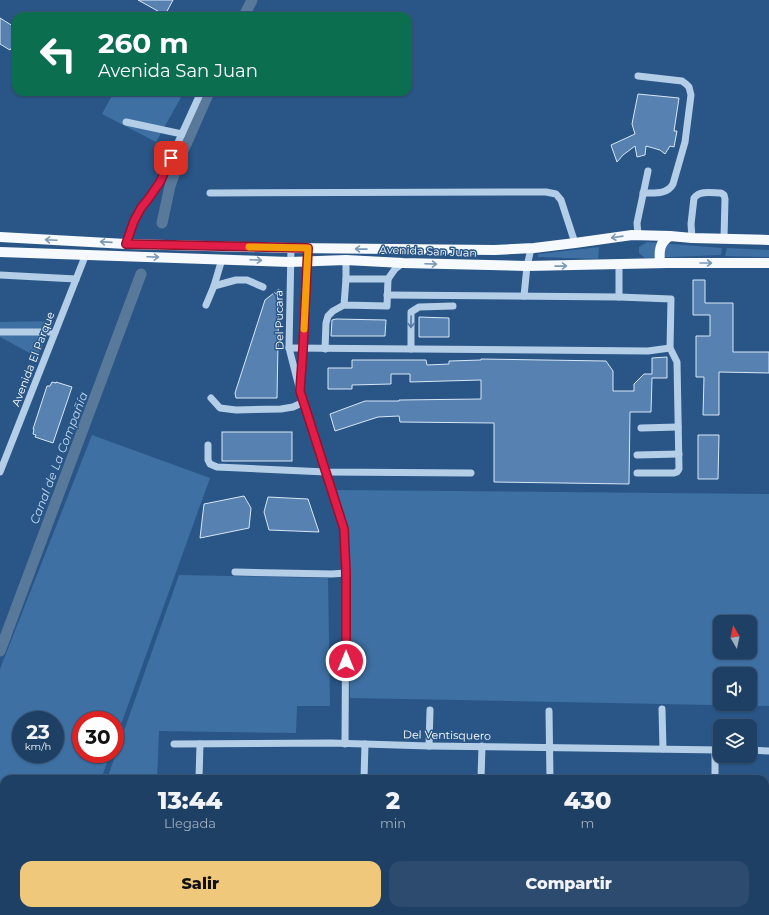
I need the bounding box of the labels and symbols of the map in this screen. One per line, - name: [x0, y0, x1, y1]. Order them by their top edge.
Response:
- pin: [154, 141, 188, 175]
- one-way arrow: [611, 233, 624, 241]
- one-way arrow: [45, 236, 58, 243]
- one-way arrow: [100, 239, 113, 246]
- street label: Avenida San Juan: [379, 242, 477, 260]
- one-way arrow: [355, 245, 368, 253]
- one-way arrow: [146, 253, 159, 261]
- one-way arrow: [249, 257, 262, 264]
- one-way arrow: [699, 259, 712, 267]
- one-way arrow: [424, 260, 437, 268]
- one-way arrow: [554, 262, 567, 270]
- street label: Del Pucará: [271, 290, 287, 350]
- street label: Avenida El Parque: [8, 309, 58, 408]
- one-way arrow: [407, 315, 415, 328]
- water label: Canal de La Compañía: [26, 390, 91, 526]
- north arrow: [713, 615, 757, 659]
- position arrow: [325, 640, 367, 682]
- speed limit sign: 30: [72, 711, 124, 763]
- street label: Del Ventisquero: [403, 727, 491, 743]

